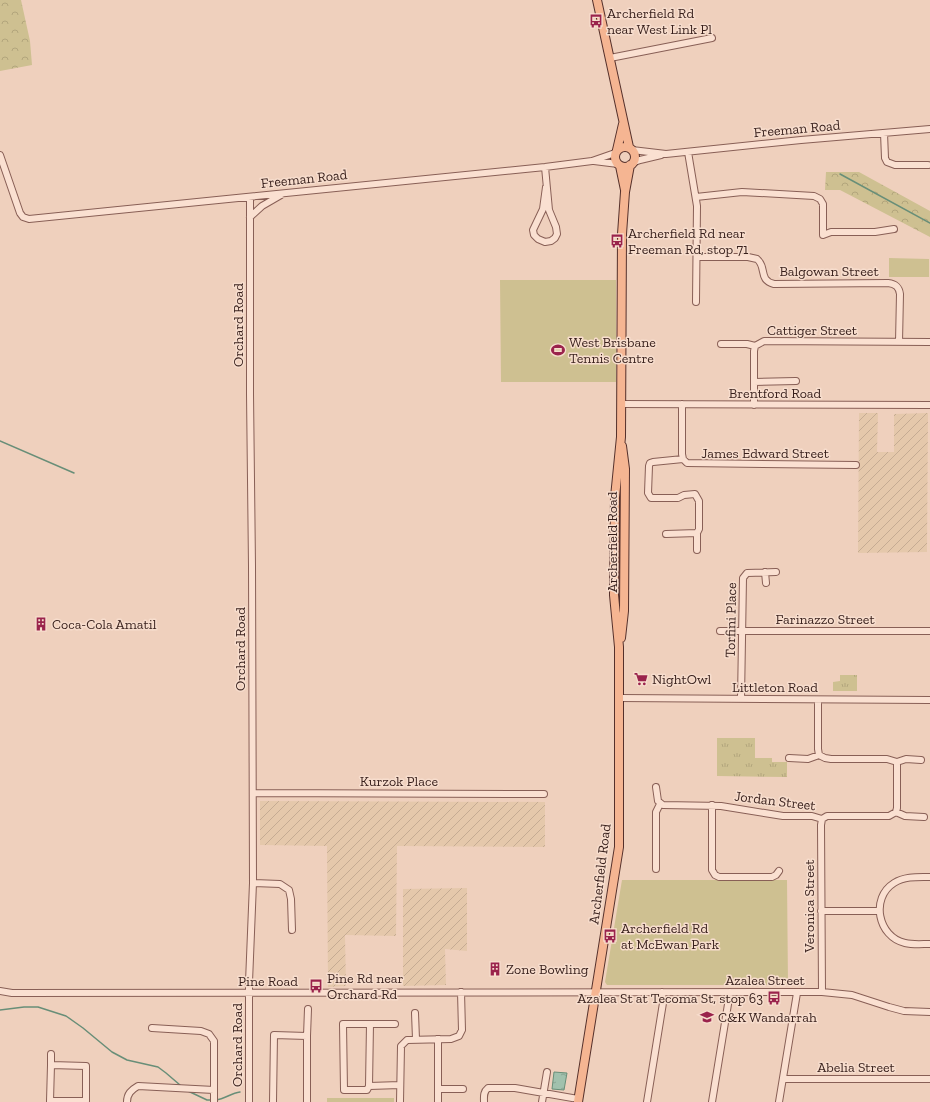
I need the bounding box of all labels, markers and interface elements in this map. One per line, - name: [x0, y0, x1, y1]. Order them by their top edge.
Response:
- place label: Archerfield Rd near West Link Pl: [607, 5, 712, 38]
- bus stop icon: Archerfield Rd near West Link Pl: [588, 13, 604, 29]
- street label: Freeman Road: [753, 117, 841, 141]
- street label: Freeman Road: [260, 166, 348, 192]
- place label: Archerfield Rd near Freeman Rd, stop 71: [628, 225, 749, 258]
- bus stop icon: Archerfield Rd near Freeman Rd, stop 71: [609, 233, 625, 249]
- street label: Balgowan Street: [779, 263, 879, 280]
- street label: Orchard Road: [230, 283, 247, 367]
- street label: Cattiger Street: [767, 322, 858, 339]
- place label: West Brisbane Tennis Centre: [569, 334, 656, 367]
- sports icon: West Brisbane Tennis Centre: [550, 342, 566, 358]
- street label: Brentford Road: [729, 385, 822, 402]
- street label: James Edward Street: [701, 445, 830, 462]
- street label: Archerfield Road: [604, 491, 621, 592]
- street label: Torfini Place: [722, 582, 740, 658]
- street label: Orchard Road: [232, 607, 249, 691]
- street label: Farinazzo Street: [775, 611, 875, 628]
- building icon: Coca-Cola Amatil: [33, 616, 49, 632]
- place label: Coca-Cola Amatil: [52, 616, 157, 633]
- supermarket icon: NightOwl: [633, 671, 649, 687]
- place label: NightOwl: [652, 671, 711, 688]
- street label: Littleton Road: [732, 679, 818, 696]
- street label: Kurzok Place: [360, 773, 439, 790]
- street label: Jordan Street: [733, 788, 817, 815]
- street label: Archerfield Road: [585, 823, 615, 925]
- street label: Veronica Street: [801, 859, 818, 954]
- place label: Archerfield Rd at McEwan Park: [621, 920, 720, 953]
- bus stop icon: Archerfield Rd at McEwan Park: [602, 928, 618, 944]
- building icon: Zone Bowling: [487, 961, 503, 977]
- place label: Zone Bowling: [506, 961, 589, 978]
- place label: Pine Rd near Orchard Rd: [327, 970, 403, 1003]
- street label: Azalea Street: [725, 972, 806, 989]
- street label: Pine Road: [238, 973, 298, 990]
- bus stop icon: Pine Rd near Orchard Rd: [308, 978, 324, 994]
- place label: Azalea St at Tecoma St, stop 63: [577, 990, 763, 1007]
- bus stop icon: Azalea St at Tecoma St, stop 63: [766, 990, 782, 1006]
- street label: Orchard Road: [229, 1003, 246, 1087]
- school or university icon: C&K Wandarrah: [699, 1009, 715, 1025]
- place label: C&K Wandarrah: [718, 1009, 817, 1026]
- street label: Abelia Street: [817, 1059, 896, 1076]

